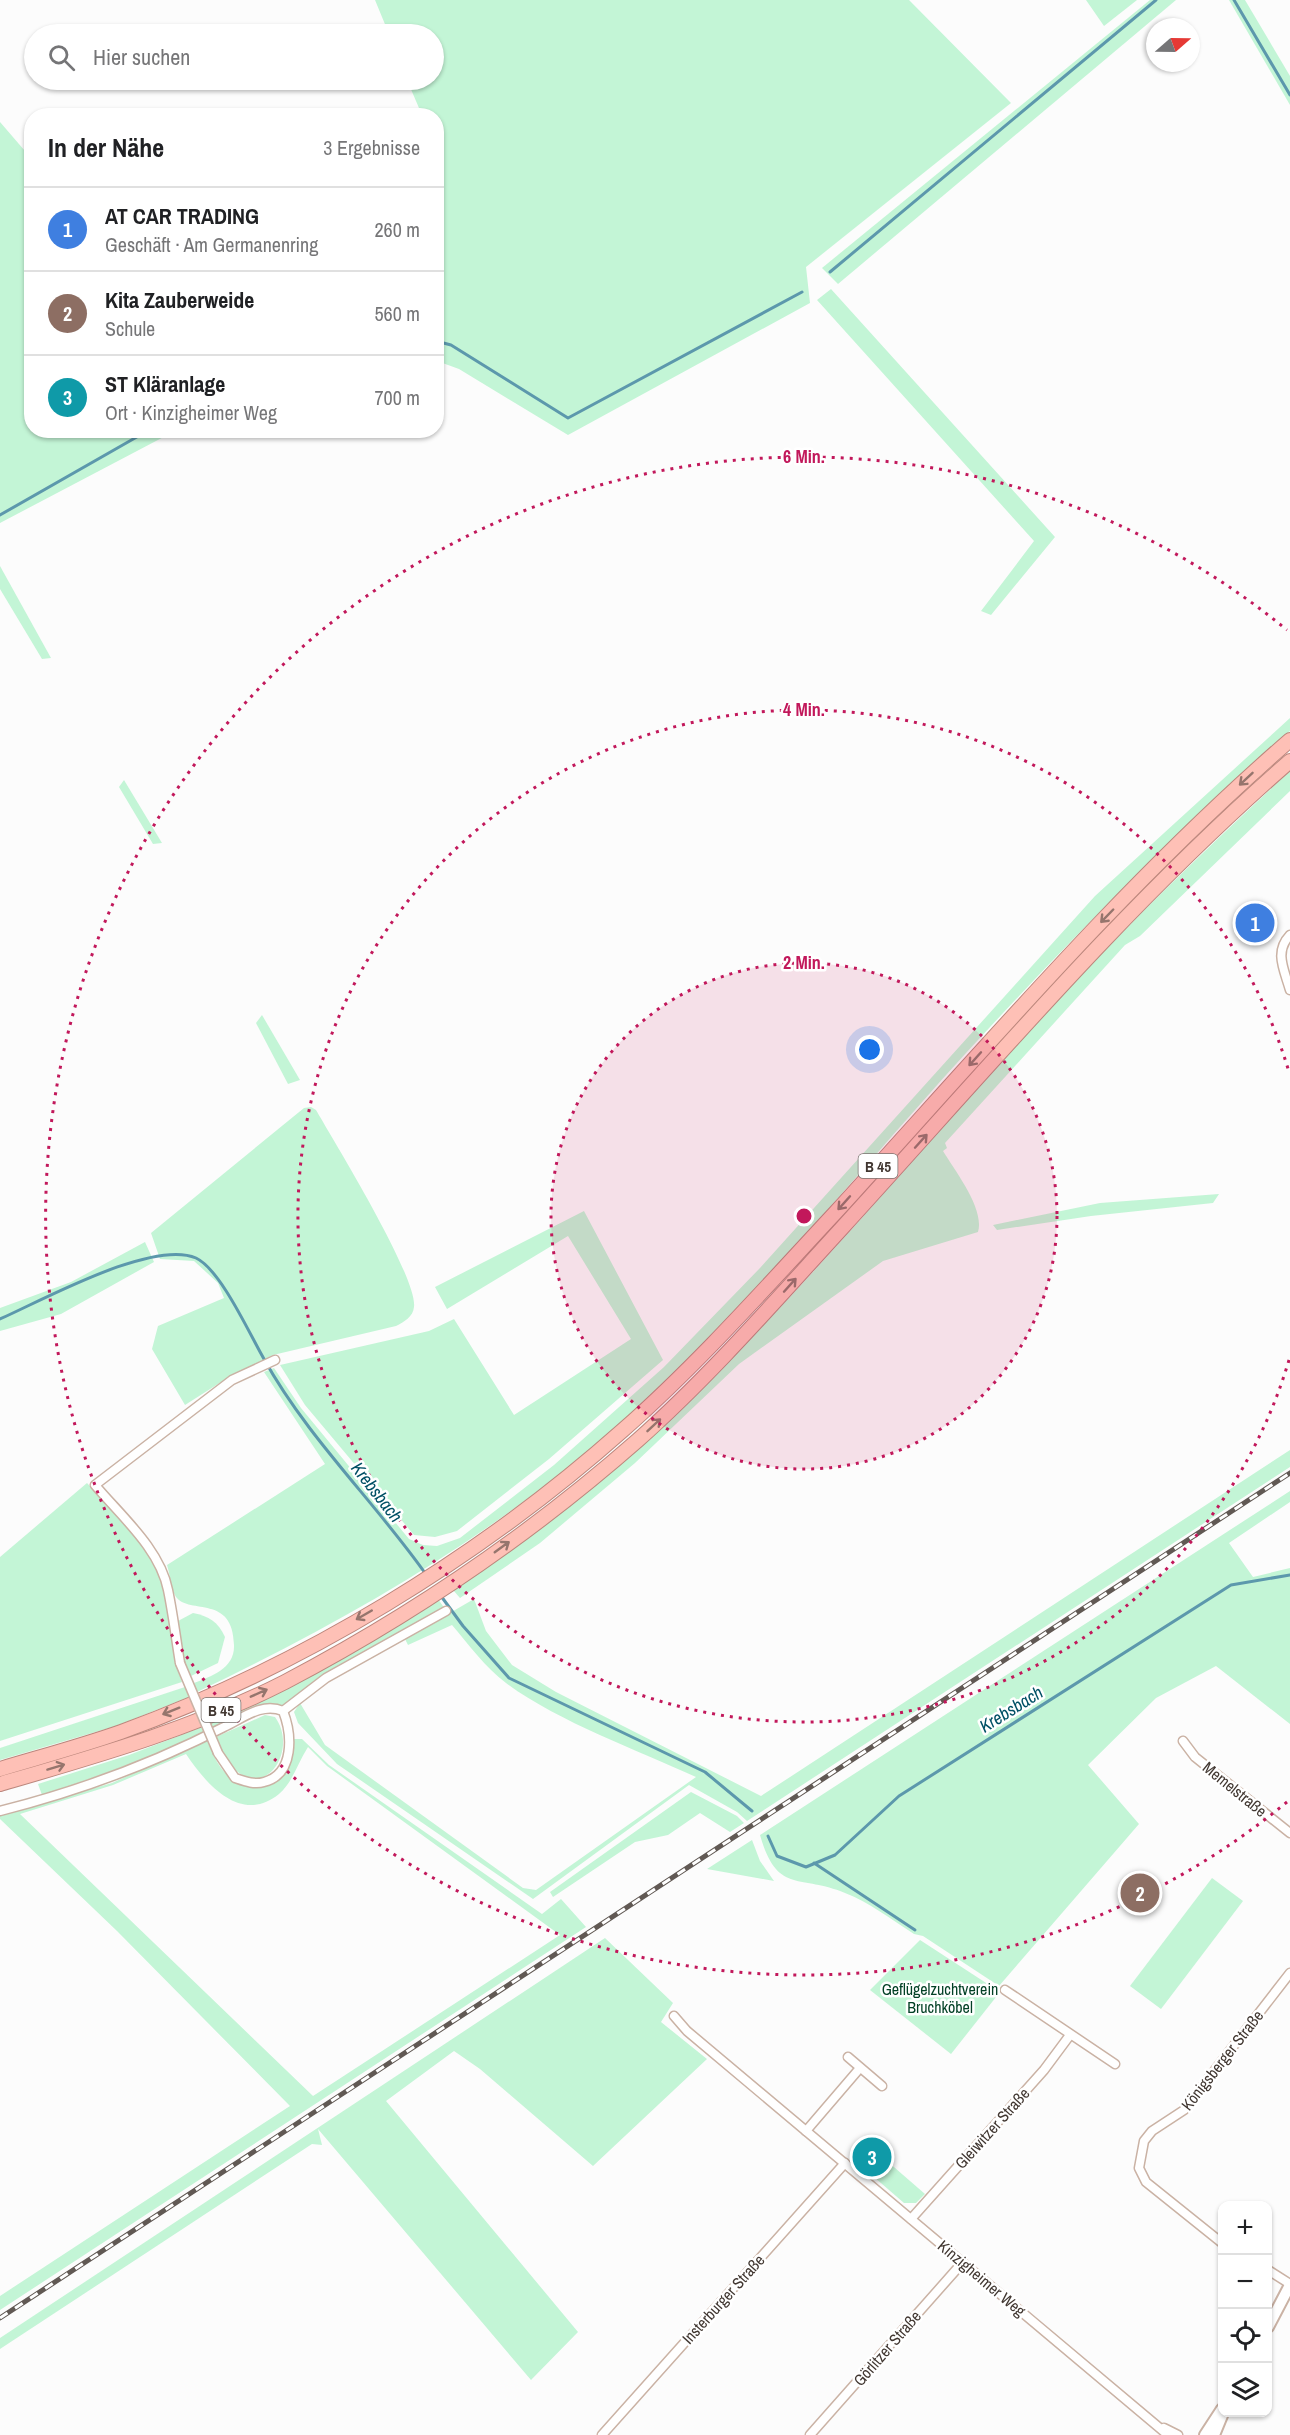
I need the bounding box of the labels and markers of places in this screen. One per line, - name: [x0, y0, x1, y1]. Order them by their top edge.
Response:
- pin: 1: [1236, 900, 1274, 946]
- centre of rings: [794, 1206, 814, 1226]
- pin: 2: [1120, 1870, 1160, 1916]
- pin: 3: [852, 2134, 892, 2180]

